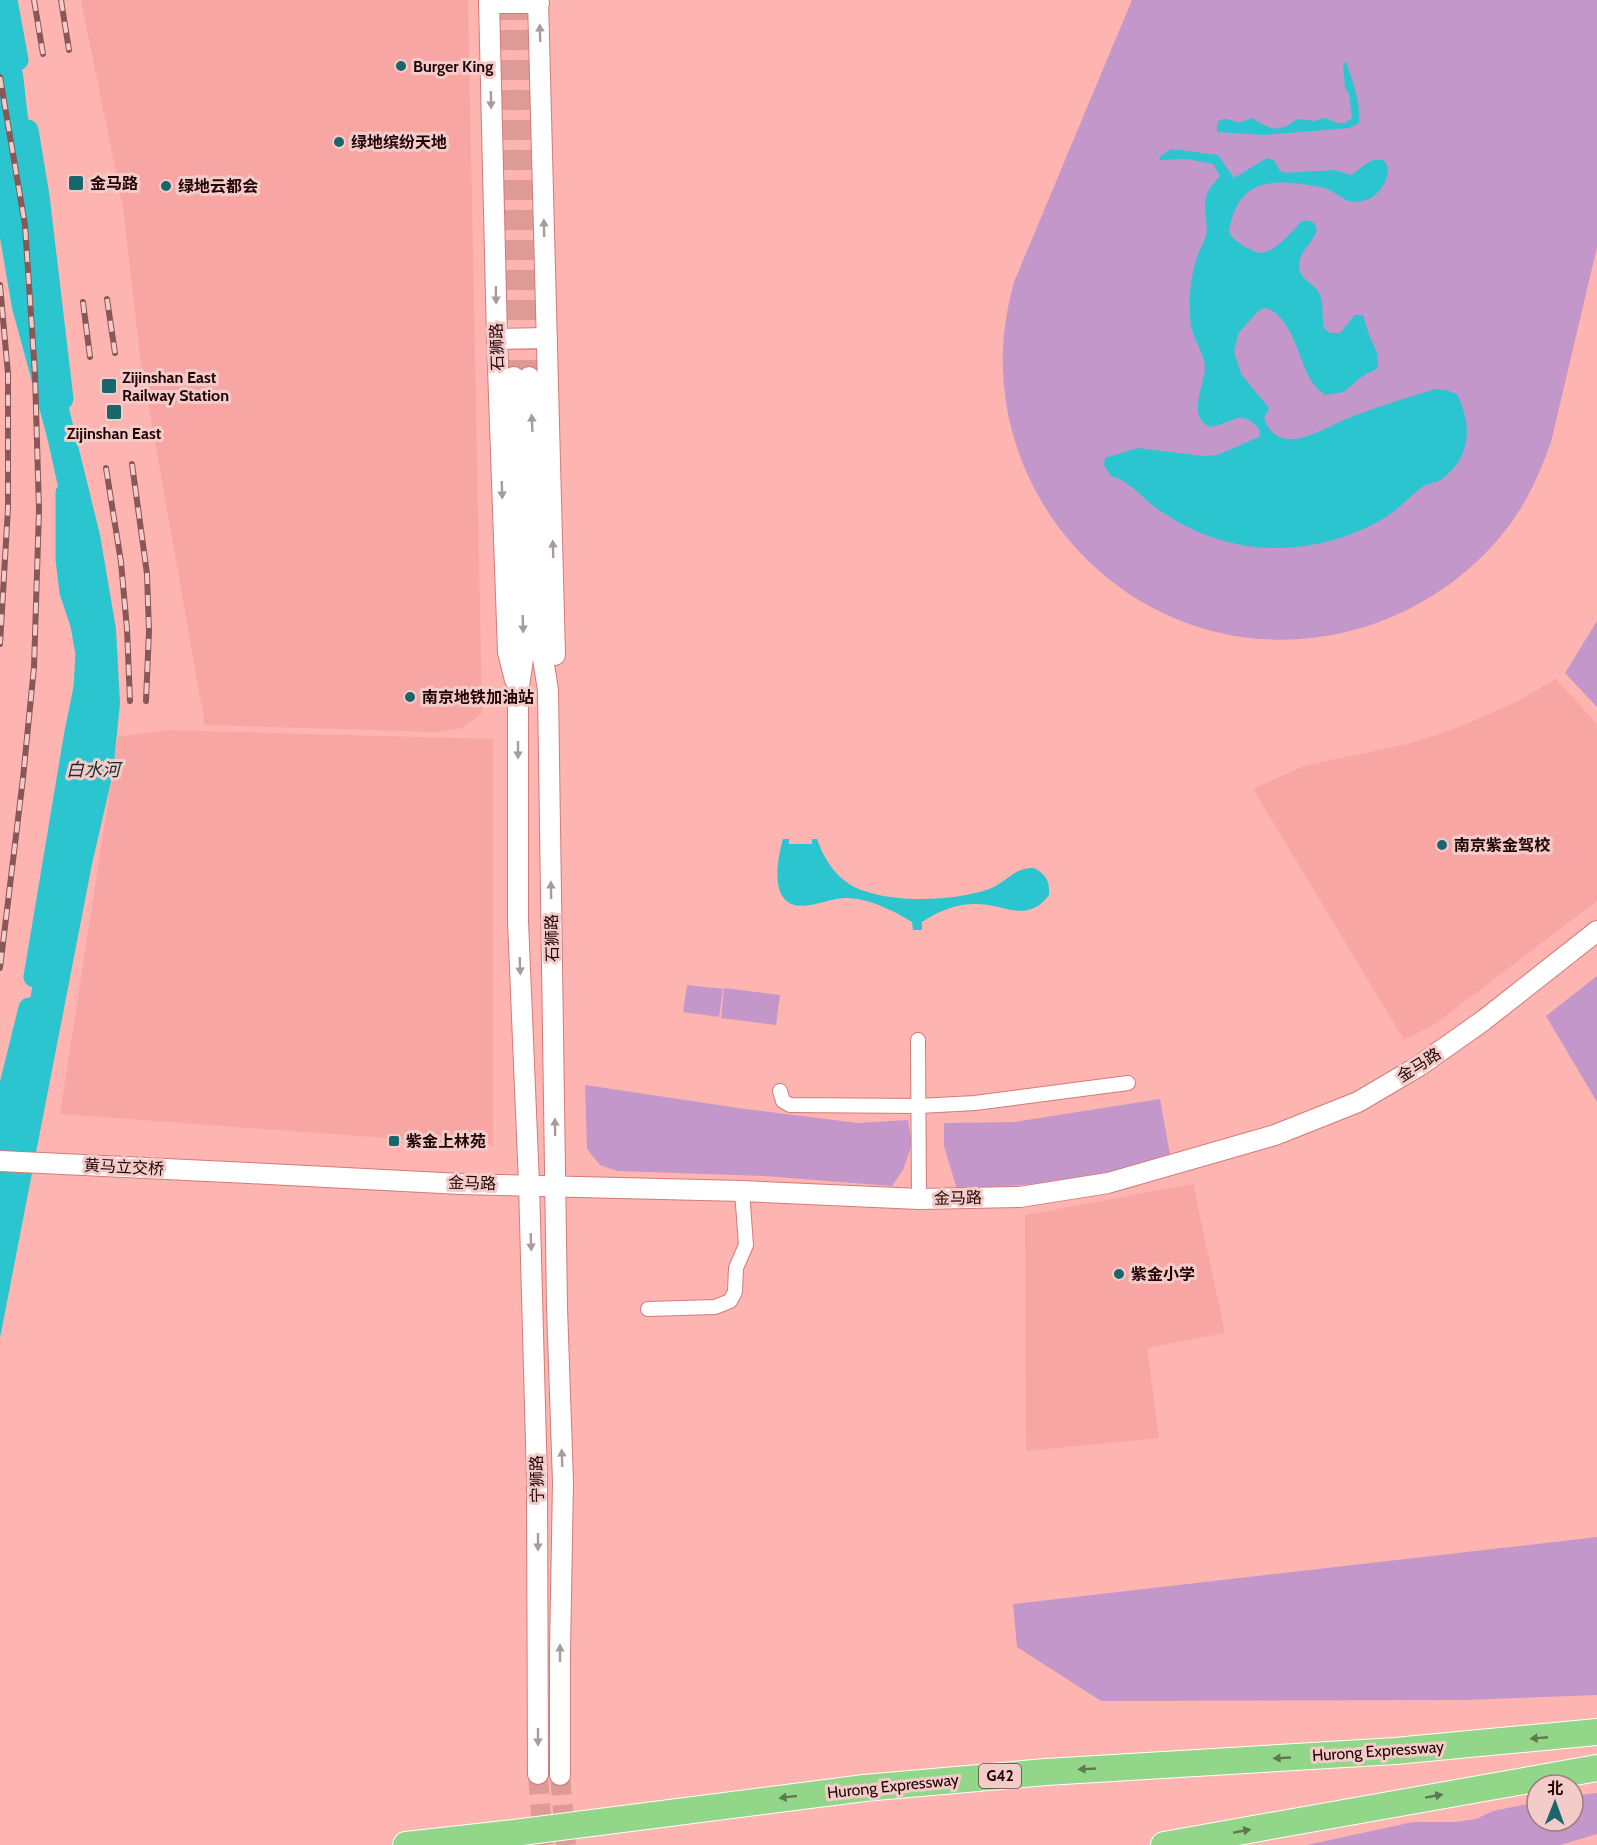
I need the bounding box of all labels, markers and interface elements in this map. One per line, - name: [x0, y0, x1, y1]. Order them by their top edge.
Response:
- one-way arrow: [535, 23, 544, 42]
- place label: Burger King: [413, 57, 493, 76]
- marker: Burger King: [394, 59, 408, 73]
- one-way arrow: [486, 91, 496, 110]
- place label: 绿地缤纷天地: [351, 133, 447, 152]
- marker: 绿地缤纷天地: [332, 135, 346, 149]
- marker: 金马路: [67, 174, 85, 192]
- place label: 金马路: [90, 174, 138, 193]
- place label: 绿地云都会: [178, 177, 258, 196]
- marker: 绿地云都会: [159, 179, 173, 193]
- one-way arrow: [539, 218, 549, 237]
- one-way arrow: [491, 286, 501, 305]
- street label: 石狮路: [487, 323, 507, 371]
- place label: Zijinshan East Railway Station: [122, 368, 229, 405]
- marker: Zijinshan East Railway Station: [100, 377, 118, 395]
- marker: Zijinshan East: [105, 403, 123, 421]
- one-way arrow: [527, 413, 536, 432]
- place label: Zijinshan East: [67, 424, 162, 443]
- one-way arrow: [498, 481, 507, 500]
- one-way arrow: [548, 539, 557, 558]
- one-way arrow: [518, 615, 527, 634]
- place label: 南京地铁加油站: [422, 688, 534, 707]
- marker: 南京地铁加油站: [403, 690, 417, 704]
- one-way arrow: [513, 741, 523, 760]
- water label: 白水河: [66, 759, 123, 781]
- place label: 南京紫金驾校: [1454, 836, 1551, 855]
- marker: 南京紫金驾校: [1435, 838, 1449, 852]
- one-way arrow: [546, 880, 556, 899]
- street label: 石狮路: [542, 914, 562, 962]
- one-way arrow: [515, 957, 524, 976]
- street label: 金马路: [1394, 1044, 1444, 1086]
- one-way arrow: [550, 1117, 560, 1136]
- place label: 紫金上林苑: [406, 1132, 486, 1151]
- marker: 紫金上林苑: [387, 1134, 401, 1148]
- street label: 黄马立交桥: [84, 1155, 164, 1179]
- street label: 金马路: [448, 1173, 496, 1193]
- street label: 金马路: [934, 1188, 982, 1208]
- one-way arrow: [526, 1233, 536, 1252]
- place label: 紫金小学: [1131, 1265, 1195, 1284]
- marker: 紫金小学: [1112, 1267, 1126, 1281]
- one-way arrow: [558, 1449, 567, 1468]
- street label: 宁狮路: [527, 1455, 547, 1503]
- one-way arrow: [533, 1533, 543, 1552]
- one-way arrow: [555, 1644, 565, 1663]
- one-way arrow: [533, 1728, 543, 1747]
- one-way arrow: [1529, 1733, 1548, 1743]
- street label: Hurong Expressway: [1311, 1737, 1445, 1765]
- one-way arrow: [1272, 1753, 1291, 1763]
- road number: G42: [979, 1764, 1021, 1788]
- one-way arrow: [1077, 1765, 1096, 1774]
- street label: Hurong Expressway: [826, 1770, 960, 1802]
- north arrow: [1525, 1773, 1585, 1833]
- text: 北: [1547, 1779, 1563, 1798]
- one-way arrow: [779, 1792, 798, 1802]
- one-way arrow: [1425, 1792, 1444, 1801]
- one-way arrow: [1233, 1826, 1252, 1835]

